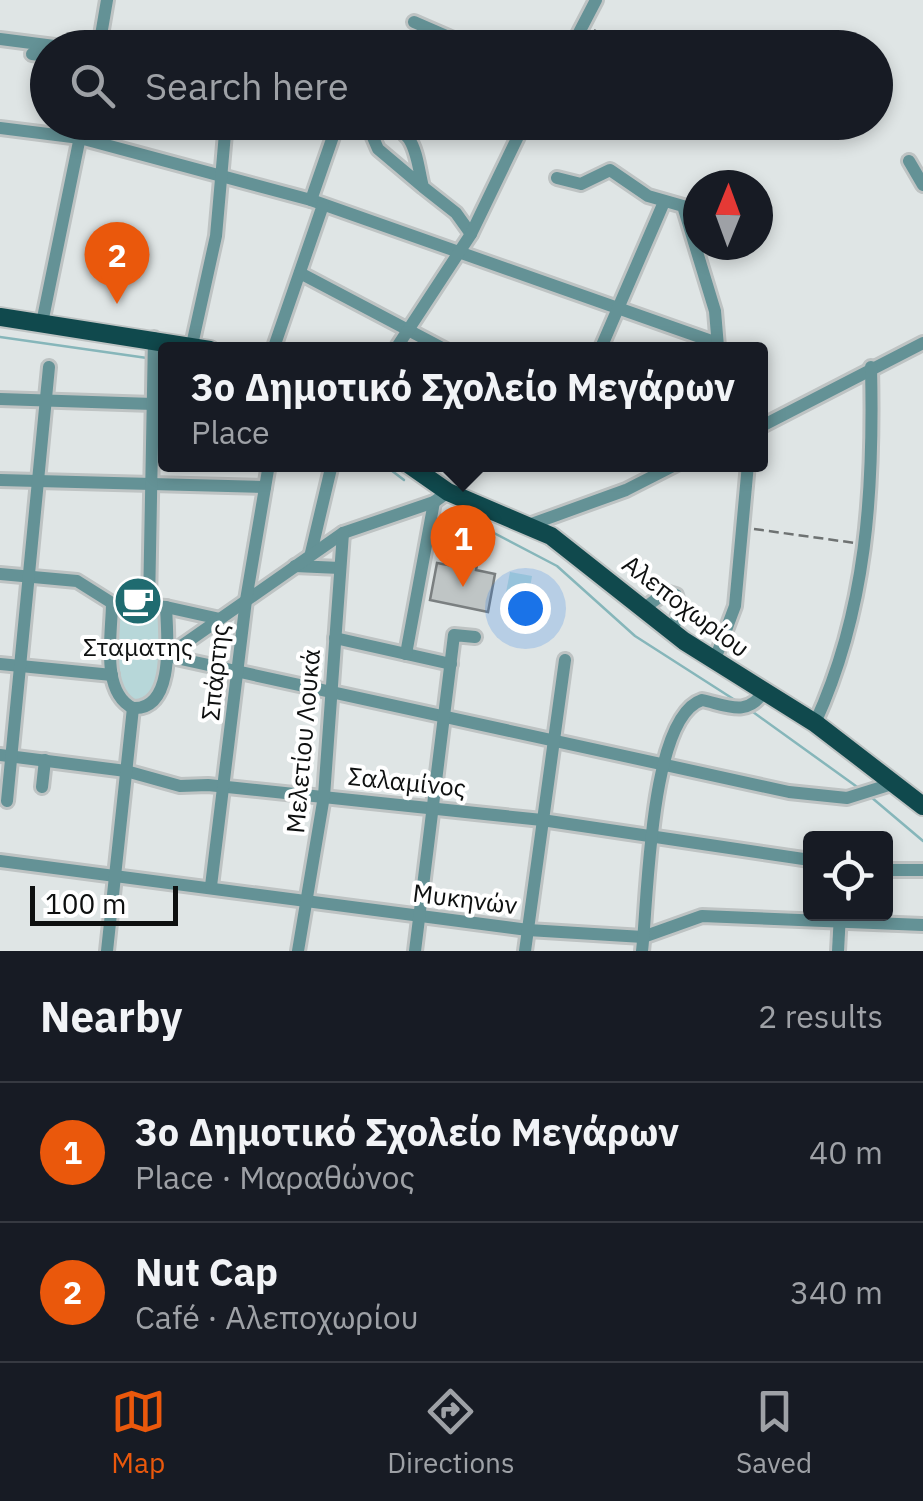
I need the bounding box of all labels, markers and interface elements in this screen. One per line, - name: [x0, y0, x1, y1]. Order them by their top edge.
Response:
- search box: [30, 30, 893, 140]
- icon: search: [65, 58, 120, 113]
- text: Search here: [145, 61, 349, 110]
- north arrow: [683, 170, 773, 260]
- pin: 2: [84, 222, 150, 304]
- popup: [158, 342, 768, 472]
- text: 3ο Δημοτικό Σχολείο Μεγάρων: [191, 362, 735, 411]
- text: Place: [191, 411, 270, 453]
- pin: 1: [430, 504, 496, 587]
- street label: Αλεποχωρίου: [616, 547, 757, 664]
- cafe icon: Σταματης: [112, 575, 164, 627]
- your location: [500, 583, 551, 634]
- street label: Σπάρτης: [193, 622, 236, 722]
- place label: Σταματης: [83, 630, 193, 663]
- street label: Μελετίου Λουκά: [278, 647, 327, 835]
- street label: Σαλαμίνος: [346, 759, 468, 804]
- map controls: [803, 831, 893, 921]
- button: locate: [803, 831, 893, 921]
- street label: Μυκηνών: [411, 876, 520, 921]
- scale bar: [30, 881, 178, 926]
- text: 100 m: [45, 885, 126, 922]
- text: Nearby: [40, 989, 182, 1044]
- text: 2 results: [758, 995, 883, 1037]
- text: 3ο Δημοτικό Σχολείο Μεγάρων: [135, 1107, 679, 1156]
- text: 1: [63, 1131, 82, 1173]
- text: 40 m: [809, 1131, 883, 1173]
- text: Place · Μαραθώνος: [135, 1156, 415, 1198]
- text: Nut Cap: [135, 1247, 278, 1296]
- text: 2: [63, 1271, 82, 1313]
- text: 340 m: [790, 1271, 883, 1313]
- text: Café · Αλεποχωρίου: [135, 1296, 419, 1338]
- tab: Map: [111, 1384, 166, 1481]
- tab: Directions: [387, 1384, 515, 1481]
- tab: Saved: [736, 1384, 812, 1481]

